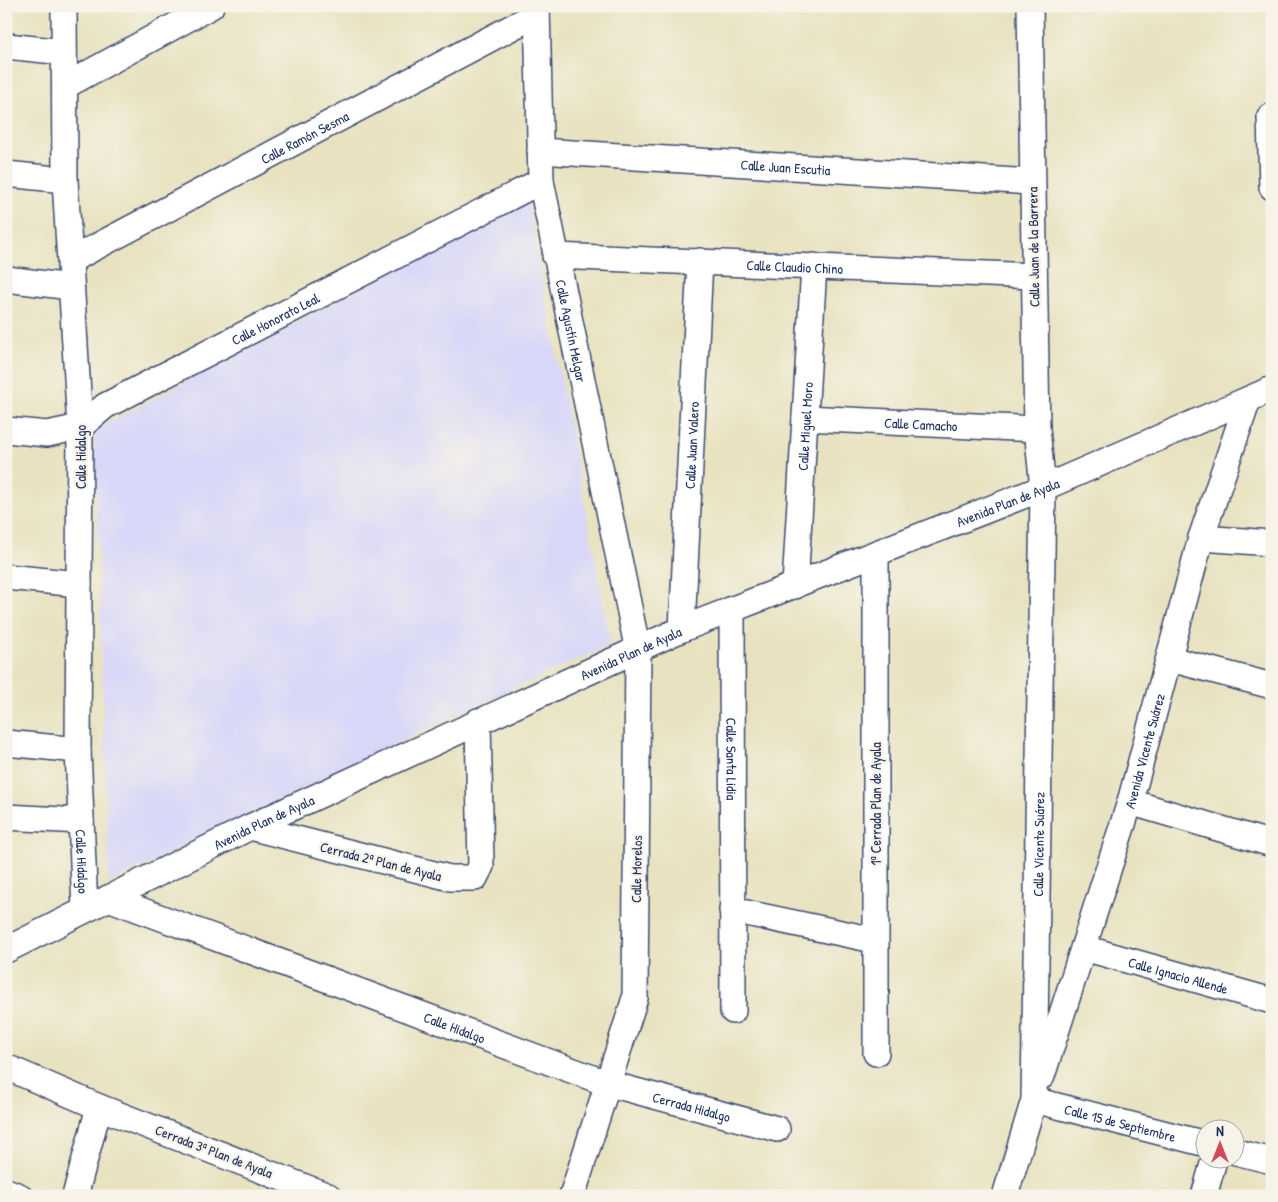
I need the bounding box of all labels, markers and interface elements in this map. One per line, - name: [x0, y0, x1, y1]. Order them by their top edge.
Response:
- street label: Calle Ramón Sesma: [257, 105, 352, 168]
- street label: Calle Juan Escutia: [740, 154, 832, 179]
- street label: Calle Juan de la Barrera: [1022, 186, 1044, 307]
- street label: Calle Claudio Chino: [746, 255, 844, 278]
- street label: Calle Agustín Melgar: [552, 278, 592, 384]
- street label: Calle Honorato Leal: [228, 287, 323, 349]
- street label: Calle Miguel Moro: [792, 381, 817, 471]
- street label: Calle Juan Valero: [679, 401, 703, 489]
- street label: Calle Camacho: [884, 412, 958, 435]
- street label: Calle Hidalgo: [71, 425, 91, 489]
- street label: Avenida Plan de Ayala: [953, 473, 1062, 531]
- street label: Avenida Plan de Ayala: [577, 621, 685, 684]
- street label: Avenida Vicente Suárez: [1119, 691, 1168, 811]
- street label: Calle Santa Lidia: [723, 718, 742, 801]
- street label: 1ª Cerrada Plan de Ayala: [866, 742, 886, 866]
- street label: Avenida Plan de Ayala: [210, 789, 317, 853]
- street label: Calle Vicente Suárez: [1027, 792, 1048, 897]
- street label: Calle Hidalgo: [72, 829, 94, 894]
- street label: Calle Morelos: [626, 835, 646, 903]
- street label: Cerrada 2ª Plan de Ayala: [318, 837, 444, 886]
- street label: Calle Ignacio Allende: [1126, 952, 1231, 998]
- street label: Calle Hidalgo: [421, 1007, 489, 1047]
- street label: Cerrada Hidalgo: [651, 1086, 733, 1126]
- street label: Calle 15 de Septiembre: [1062, 1099, 1178, 1146]
- street label: Cerrada 3ª Plan de Ayala: [152, 1120, 276, 1183]
- north arrow: [1196, 1120, 1246, 1170]
- text: N: [1216, 1121, 1224, 1140]

